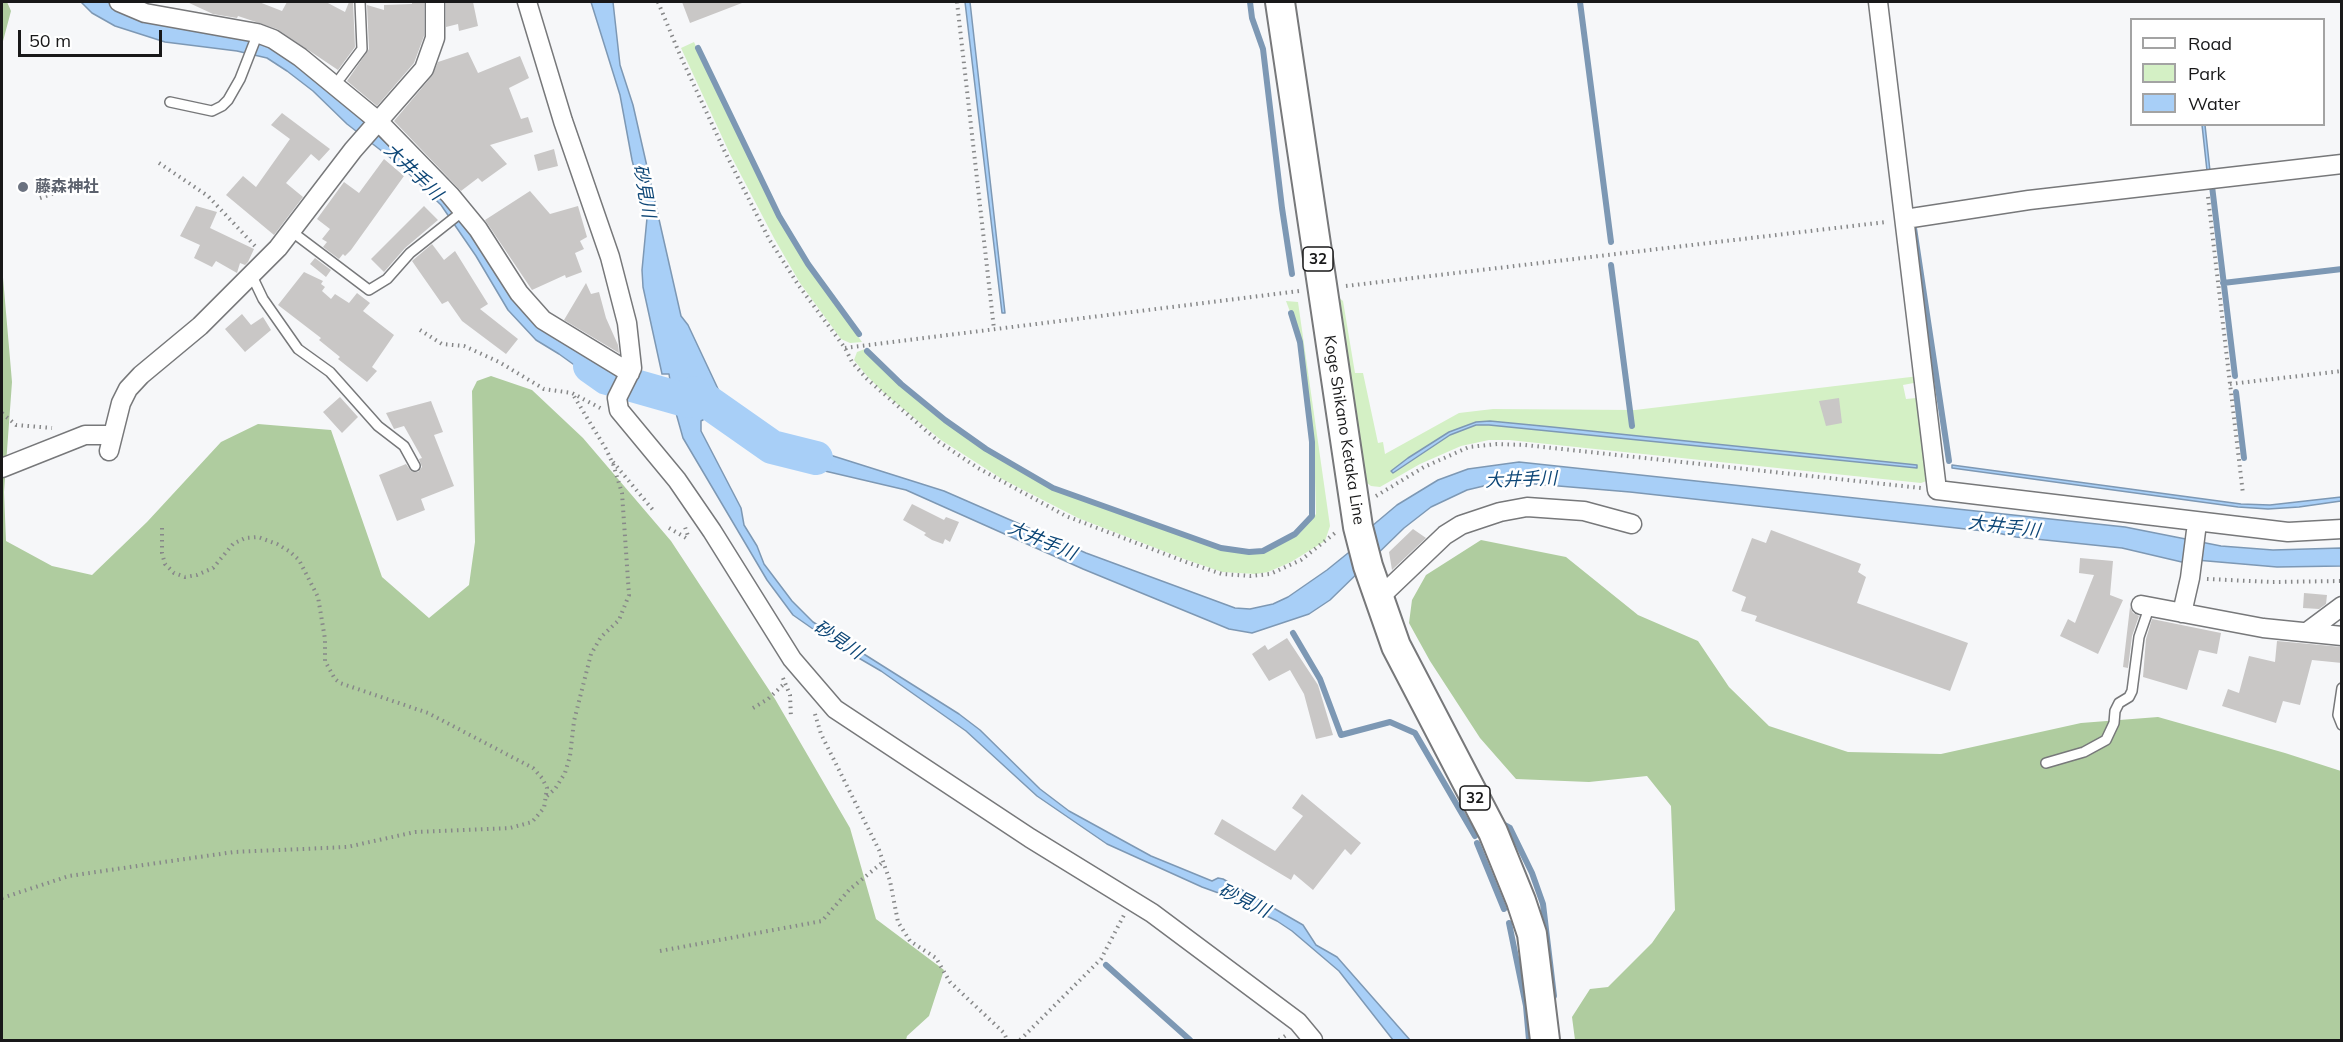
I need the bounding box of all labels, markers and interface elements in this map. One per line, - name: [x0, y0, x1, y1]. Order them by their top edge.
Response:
- scale bar: [21, 18, 165, 56]
- legend: [2130, 18, 2325, 126]
- text: 50 m: [29, 29, 71, 52]
- text: Road: [2188, 32, 2232, 55]
- text: Park: [2188, 62, 2226, 85]
- text: Water: [2188, 92, 2240, 115]
- water label: 大井手川: [380, 139, 446, 205]
- water label: 砂見川: [629, 163, 659, 219]
- place label: 藤森神社: [35, 177, 99, 197]
- marker: 藤森神社: [16, 180, 30, 194]
- road number: 32: [1303, 247, 1333, 271]
- street label: Koge Shikano Ketaka Line: [1320, 334, 1368, 526]
- water label: 大井手川: [1485, 468, 1557, 492]
- water label: 大井手川: [1967, 512, 2041, 542]
- water label: 大井手川: [1005, 517, 1079, 565]
- water label: 砂見川: [810, 616, 866, 664]
- road number: 32: [1460, 786, 1490, 810]
- water label: 砂見川: [1215, 879, 1273, 923]

